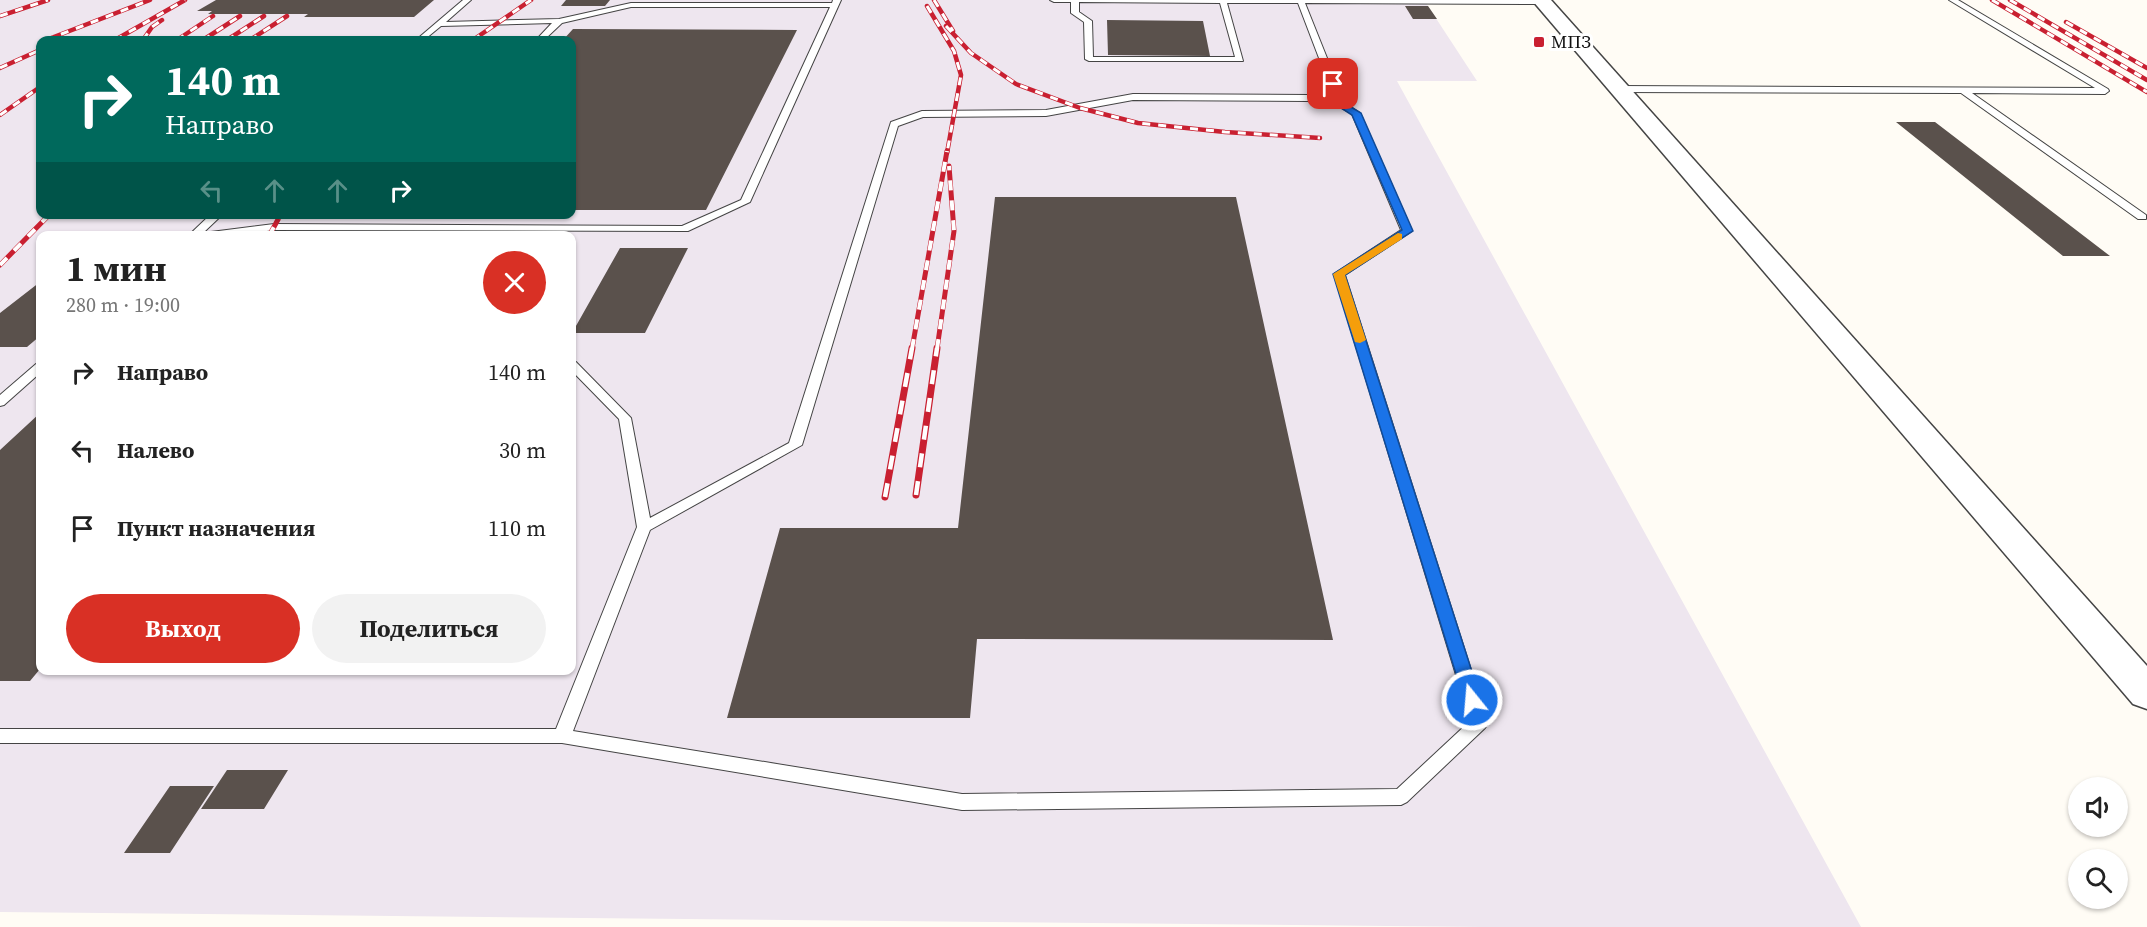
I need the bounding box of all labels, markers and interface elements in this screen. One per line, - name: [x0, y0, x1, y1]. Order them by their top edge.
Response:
- place label: МПЗ: [1551, 29, 1591, 54]
- marker: МПЗ: [1532, 35, 1546, 49]
- text: 140 m: [165, 51, 280, 109]
- pin: [1307, 58, 1358, 109]
- icon: right: [66, 60, 144, 138]
- icon: arrive: [1316, 67, 1349, 100]
- text: Направо: [165, 106, 274, 143]
- icon: left: [195, 174, 228, 207]
- icon: ahead: [258, 174, 291, 207]
- icon: ahead: [321, 174, 354, 207]
- icon: right: [384, 174, 417, 207]
- text: 1 мин: [66, 244, 167, 293]
- button: close: [483, 251, 546, 314]
- text: 280 m · 19:00: [66, 291, 180, 319]
- icon: right: [66, 356, 99, 389]
- text: Направо: [117, 357, 208, 387]
- text: 140 m: [488, 357, 546, 387]
- icon: left: [66, 434, 99, 467]
- text: Налево: [117, 435, 194, 465]
- text: 30 m: [499, 435, 546, 465]
- icon: arrive: [66, 512, 99, 545]
- text: Пункт назначения: [117, 513, 315, 543]
- text: 110 m: [488, 513, 546, 543]
- button: Выход: [66, 594, 300, 663]
- button: Поделиться: [312, 594, 546, 663]
- position arrow: [1440, 668, 1504, 732]
- map controls: [2068, 777, 2128, 909]
- button: sound: [2068, 777, 2128, 837]
- button: search: [2068, 849, 2128, 909]

